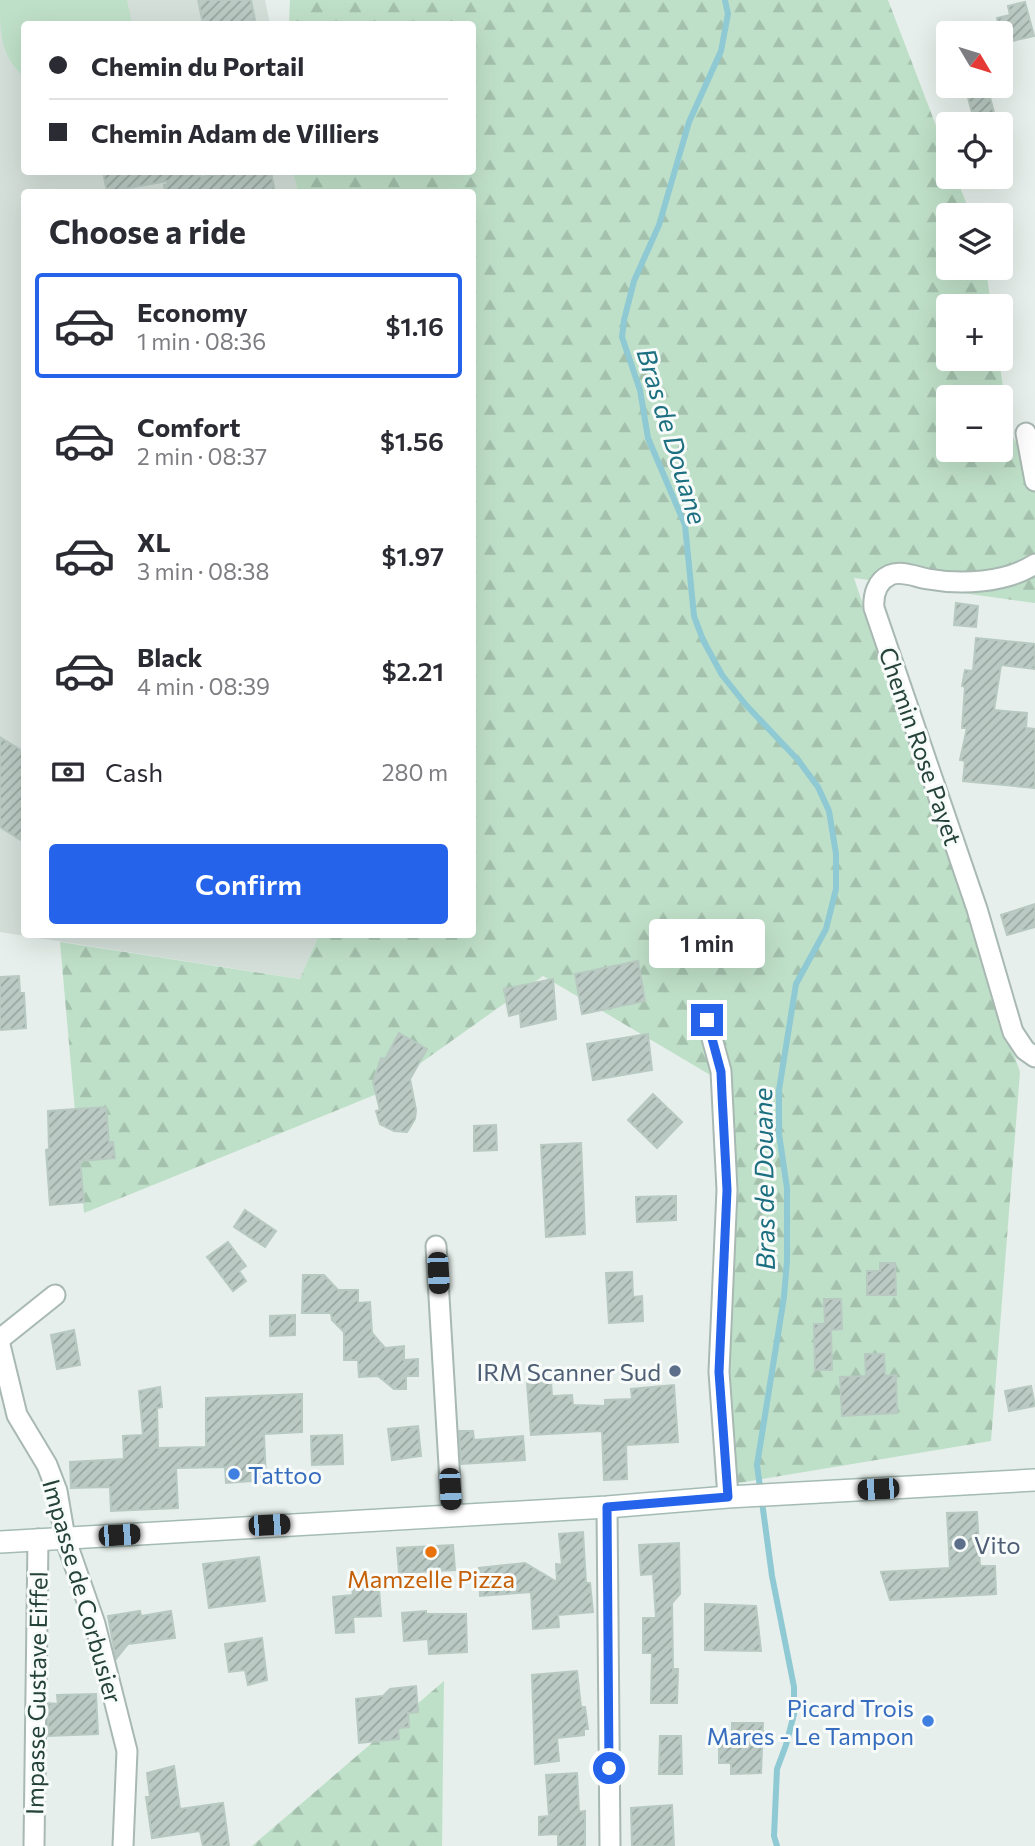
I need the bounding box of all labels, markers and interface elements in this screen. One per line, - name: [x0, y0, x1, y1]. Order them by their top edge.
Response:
- north arrow: [936, 21, 1013, 98]
- map controls: [936, 21, 1013, 462]
- text: Chemin du Portail: [91, 50, 304, 81]
- button: locate: [936, 112, 1013, 189]
- text: Chemin Adam de Villiers: [91, 117, 379, 148]
- button: layers: [936, 203, 1013, 280]
- text: Choose a ride: [49, 211, 246, 251]
- icon: car: [53, 294, 116, 357]
- button: +: [936, 294, 1013, 371]
- text: Economy: [137, 296, 248, 327]
- text: $1.16: [385, 310, 444, 341]
- text: 1 min · 08:36: [137, 327, 266, 355]
- water label: Bras de Douane: [632, 344, 715, 528]
- button: −: [936, 385, 1013, 462]
- icon: car: [53, 409, 116, 472]
- text: Comfort: [137, 411, 240, 442]
- text: $1.56: [380, 425, 444, 456]
- text: 2 min · 08:37: [137, 442, 267, 470]
- icon: car: [53, 524, 116, 587]
- text: XL: [137, 526, 171, 557]
- text: $1.97: [382, 540, 444, 571]
- text: 3 min · 08:38: [137, 557, 269, 585]
- icon: car: [53, 639, 116, 702]
- text: Black: [137, 641, 203, 672]
- street label: Chemin Rose Payet: [874, 643, 969, 849]
- text: $2.21: [382, 655, 444, 686]
- text: 4 min · 08:39: [137, 672, 270, 700]
- icon: cash: [49, 753, 87, 791]
- text: Cash: [105, 756, 163, 787]
- text: 280 m: [382, 758, 448, 786]
- button: Confirm: [49, 844, 448, 924]
- callout: 1 min: [649, 918, 765, 968]
- text: 1 min: [680, 929, 734, 957]
- route end: [691, 1004, 723, 1036]
- water label: Bras de Douane: [746, 1087, 780, 1270]
- car: [427, 1251, 450, 1295]
- place label: IRM Scanner Sud: [476, 1357, 661, 1386]
- marker: IRM Scanner Sud: [667, 1363, 683, 1379]
- place label: Tattoo: [248, 1460, 322, 1489]
- marker: Tattoo: [226, 1466, 242, 1482]
- car: [439, 1467, 462, 1511]
- street label: Impasse de Corbusier: [37, 1476, 129, 1707]
- car: [857, 1477, 900, 1501]
- car: [248, 1513, 291, 1537]
- car: [98, 1523, 141, 1547]
- place label: Vito: [974, 1530, 1021, 1559]
- marker: Vito: [952, 1536, 968, 1552]
- marker: Mamzelle Pizza: [423, 1544, 439, 1560]
- place label: Mamzelle Pizza: [347, 1564, 515, 1593]
- street label: Impasse Gustave Eiffel: [19, 1571, 53, 1815]
- place label: Picard Trois Mares - Le Tampon: [707, 1693, 914, 1750]
- marker: Picard Trois Mares - Le Tampon: [920, 1713, 936, 1729]
- route start: [593, 1752, 625, 1784]

